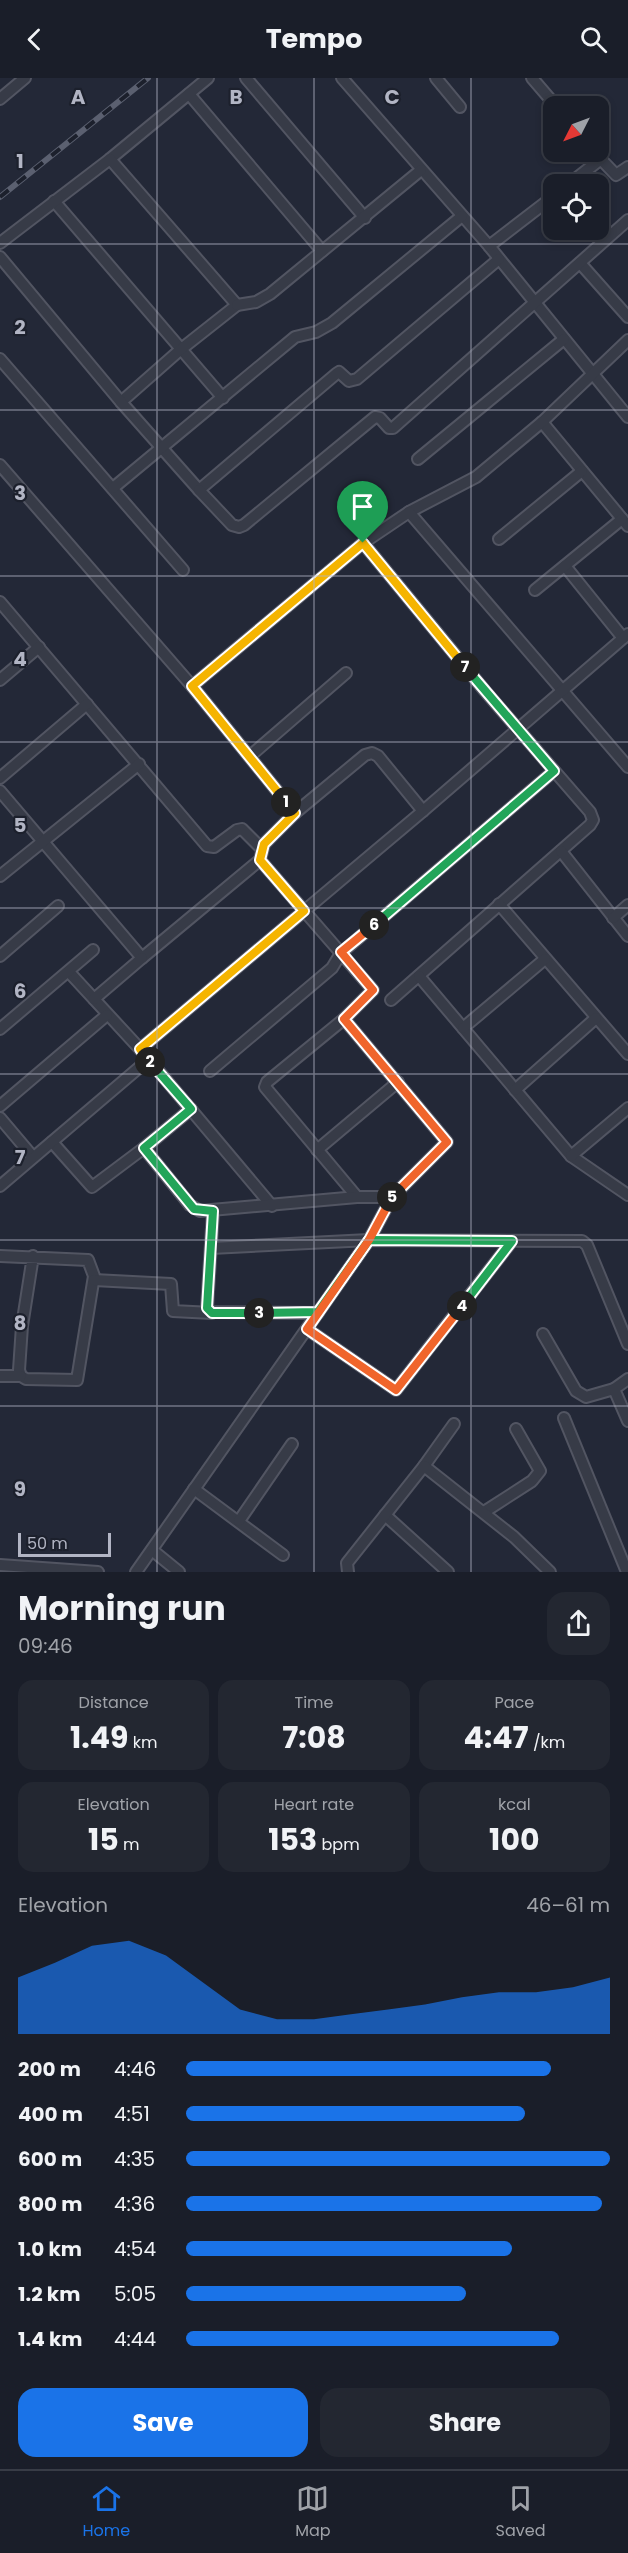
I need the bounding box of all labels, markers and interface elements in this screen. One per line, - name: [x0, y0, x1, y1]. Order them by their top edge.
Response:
- text: Tempo: [266, 20, 362, 57]
- icon: back: [18, 23, 51, 56]
- icon: search: [577, 23, 610, 56]
- text: A: [71, 83, 86, 111]
- text: B: [229, 83, 243, 111]
- text: C: [384, 83, 400, 111]
- north arrow: [543, 96, 609, 162]
- map controls: [543, 96, 609, 240]
- text: 1: [16, 147, 24, 175]
- button: locate: [543, 174, 609, 240]
- text: 2: [14, 313, 26, 341]
- text: 3: [14, 479, 26, 507]
- pin: [337, 481, 388, 543]
- icon: arrive: [346, 490, 379, 523]
- text: 4: [13, 645, 27, 673]
- pin: 7: [450, 652, 480, 682]
- text: 7: [461, 655, 469, 678]
- pin: 1: [271, 787, 301, 817]
- text: 1: [283, 790, 289, 813]
- text: 5: [14, 811, 27, 839]
- pin: 6: [359, 910, 389, 940]
- text: 6: [369, 913, 379, 936]
- text: 6: [14, 977, 26, 1005]
- pin: 2: [135, 1047, 165, 1077]
- text: 2: [145, 1050, 155, 1073]
- text: 7: [15, 1143, 26, 1171]
- pin: 5: [377, 1182, 407, 1212]
- text: 5: [387, 1185, 397, 1208]
- pin: 4: [447, 1291, 477, 1321]
- text: 4: [457, 1294, 467, 1317]
- pin: 3: [244, 1298, 274, 1328]
- text: 3: [254, 1301, 264, 1324]
- text: 8: [14, 1309, 26, 1337]
- text: 9: [14, 1475, 26, 1503]
- scale bar: [18, 1530, 111, 1558]
- text: 50 m: [27, 1532, 68, 1555]
- text: Morning run: [18, 1585, 226, 1632]
- button: share: [547, 1592, 610, 1655]
- text: 09:46: [18, 1632, 73, 1660]
- text: Distance: [79, 1691, 149, 1714]
- text: Time: [294, 1691, 333, 1714]
- text: Pace: [494, 1691, 534, 1714]
- text: 1.49: [70, 1716, 128, 1759]
- text: 7:08: [282, 1716, 346, 1759]
- text: 4:47: [463, 1716, 529, 1759]
- text: km: [128, 1731, 157, 1754]
- text: /km: [529, 1731, 565, 1754]
- text: Elevation: [78, 1793, 150, 1816]
- text: Heart rate: [274, 1793, 354, 1816]
- text: kcal: [498, 1793, 531, 1816]
- text: 15: [88, 1818, 119, 1861]
- text: 153: [268, 1818, 317, 1861]
- text: 100: [489, 1818, 540, 1861]
- text: m: [119, 1833, 139, 1856]
- text: bpm: [317, 1833, 360, 1856]
- text: Elevation: [18, 1891, 108, 1919]
- text: 46–61 m: [526, 1891, 610, 1919]
- text: 200 m: [18, 2055, 81, 2083]
- text: 4:46: [114, 2055, 156, 2083]
- text: 400 m: [18, 2100, 83, 2128]
- text: 4:51: [114, 2100, 150, 2128]
- text: 600 m: [18, 2145, 82, 2173]
- text: 4:35: [114, 2145, 155, 2173]
- text: 800 m: [18, 2190, 82, 2218]
- text: 4:36: [114, 2190, 155, 2218]
- text: 1.0 km: [18, 2235, 82, 2263]
- text: 4:54: [114, 2235, 156, 2263]
- text: 1.2 km: [18, 2280, 80, 2308]
- text: 5:05: [114, 2280, 156, 2308]
- text: 1.4 km: [18, 2325, 82, 2353]
- text: 4:44: [114, 2325, 156, 2353]
- button: Save: [18, 2388, 308, 2457]
- button: Share: [320, 2388, 610, 2457]
- tab: Home: [82, 2482, 130, 2543]
- tab: Map: [295, 2482, 331, 2543]
- tab: Saved: [496, 2482, 545, 2543]

